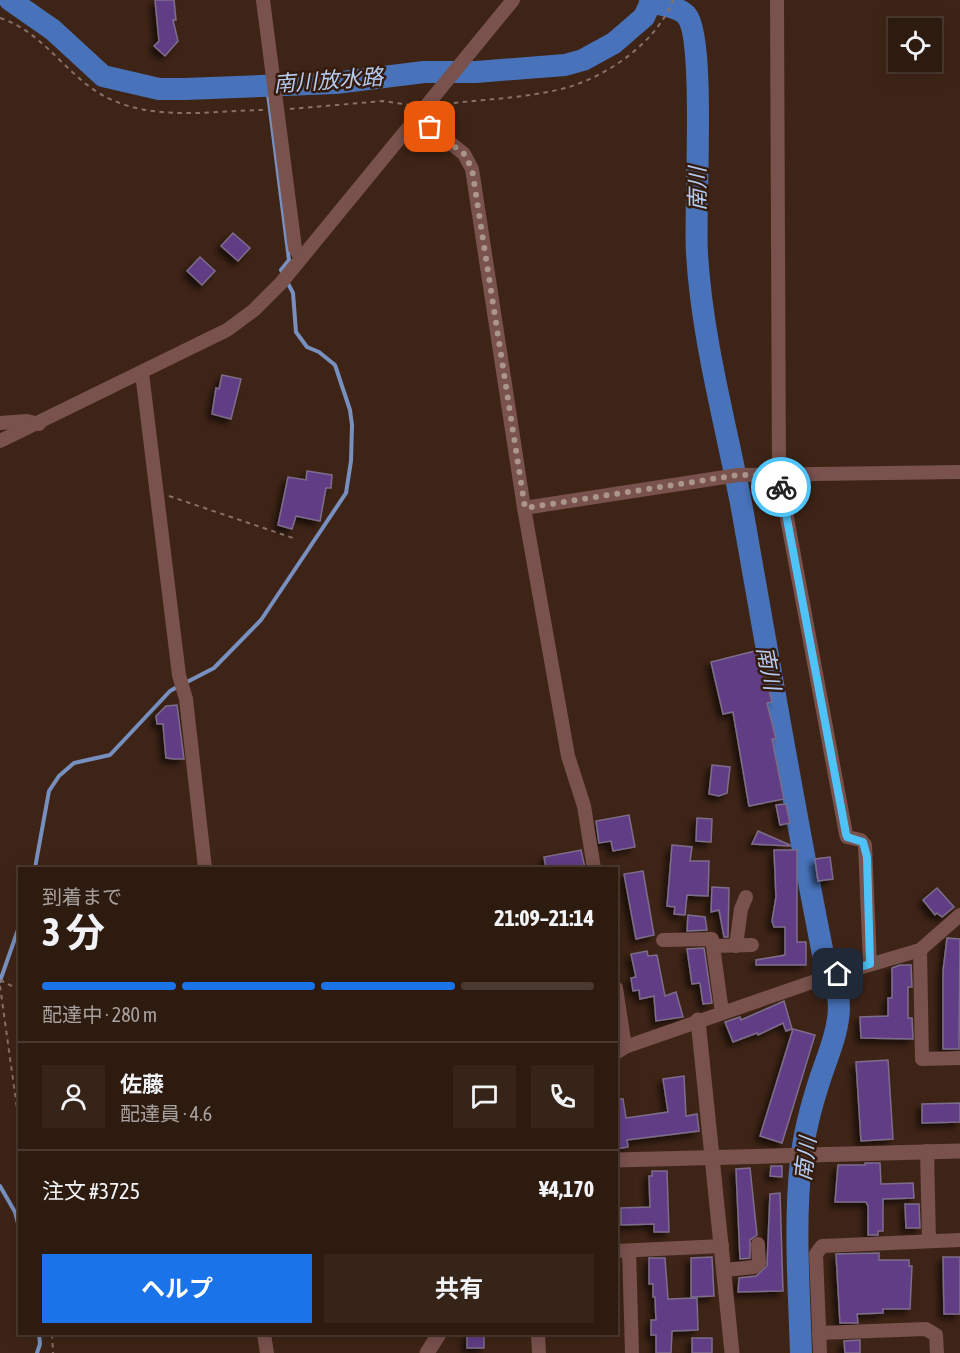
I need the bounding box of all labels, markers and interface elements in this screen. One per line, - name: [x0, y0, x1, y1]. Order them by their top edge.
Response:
- map controls: [888, 18, 942, 72]
- button: locate: [888, 18, 942, 72]
- water label: 南川放水路: [272, 63, 386, 97]
- pin: [404, 101, 455, 152]
- icon: bag: [413, 110, 446, 143]
- water label: 南川: [684, 165, 710, 211]
- courier: [751, 457, 811, 517]
- icon: bike: [765, 471, 798, 504]
- water label: 南川: [752, 644, 786, 694]
- text: 到着まで: [42, 885, 122, 908]
- text: 21:09–21:14: [494, 905, 594, 931]
- text: 3 分: [42, 910, 105, 954]
- pin: [812, 948, 863, 999]
- icon: home: [821, 957, 854, 990]
- text: 配達中 · 280 m: [42, 1003, 157, 1026]
- button: person: [42, 1065, 105, 1128]
- button: chat: [453, 1065, 516, 1128]
- button: phone: [531, 1065, 594, 1128]
- text: 佐藤: [120, 1071, 164, 1097]
- text: 配達員 · 4.6: [120, 1102, 212, 1125]
- water label: 南川: [789, 1134, 821, 1182]
- text: ¥4,170: [539, 1176, 594, 1202]
- text: 注文 #3725: [42, 1178, 140, 1204]
- button: ヘルプ: [42, 1254, 312, 1323]
- button: 共有: [324, 1254, 594, 1323]

